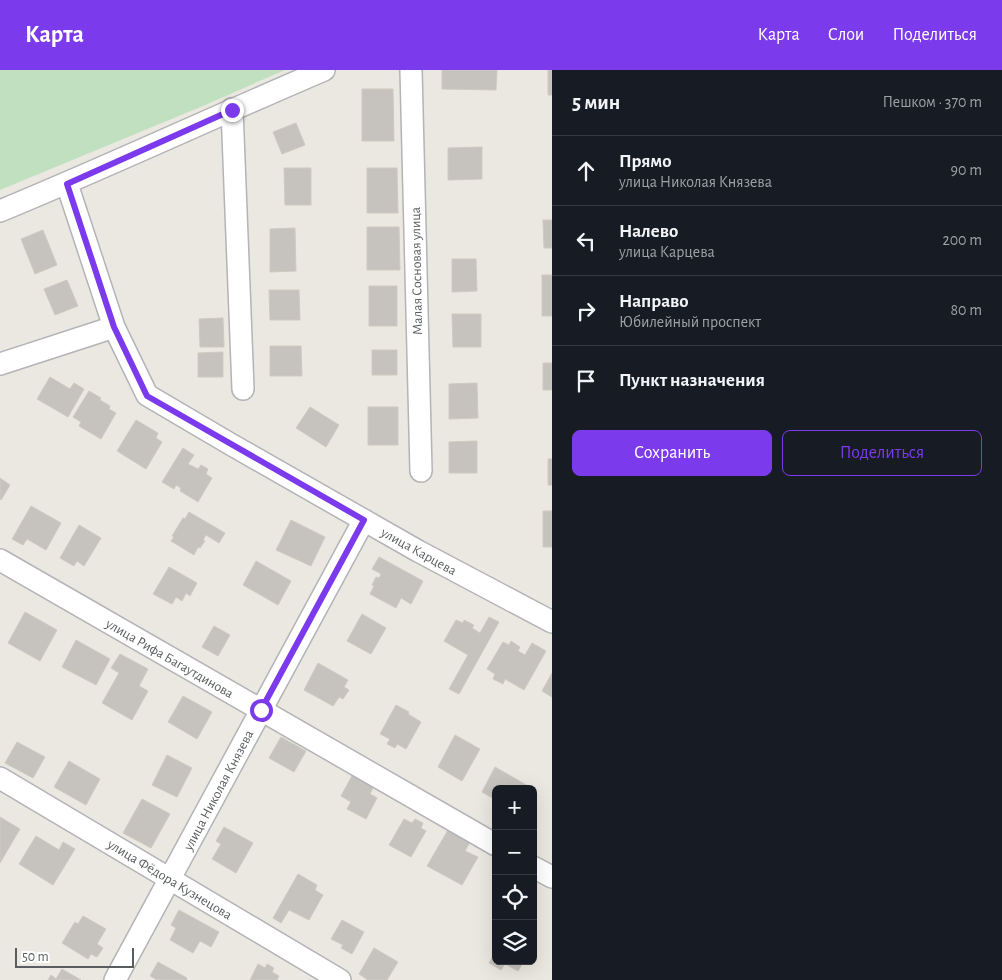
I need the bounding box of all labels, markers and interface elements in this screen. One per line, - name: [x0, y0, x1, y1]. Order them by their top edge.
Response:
- text: Карта: [25, 23, 84, 47]
- text: Карта: [758, 26, 800, 44]
- text: Слои: [828, 26, 864, 44]
- text: Поделиться: [892, 26, 977, 44]
- text: 5 мин: [572, 92, 620, 113]
- text: Пешком · 370 m: [883, 94, 982, 110]
- route end: [221, 99, 244, 122]
- text: Прямо: [619, 152, 672, 171]
- icon: ahead: [572, 157, 600, 185]
- text: 90 m: [951, 162, 982, 178]
- text: улица Николая Князева: [619, 174, 772, 190]
- street label: Малая Сосновая улица: [409, 206, 425, 335]
- text: Налево: [619, 222, 678, 241]
- icon: left: [572, 227, 600, 255]
- text: 200 m: [942, 232, 982, 248]
- text: улица Карцева: [619, 244, 715, 260]
- text: Направо: [619, 292, 689, 311]
- icon: right: [572, 297, 600, 325]
- text: 80 m: [951, 302, 982, 318]
- text: Юбилейный проспект: [619, 314, 761, 330]
- icon: arrive: [572, 367, 600, 395]
- text: Пункт назначения: [619, 371, 765, 390]
- button: Сохранить: [572, 430, 772, 476]
- button: Поделиться: [782, 430, 982, 476]
- street label: улица Карцева: [378, 525, 459, 579]
- street label: улица Рифа Багаутдинова: [102, 616, 236, 701]
- route start: [250, 699, 273, 722]
- street label: улица Николая Князева: [181, 728, 257, 854]
- map controls: [492, 785, 537, 965]
- button: +: [492, 785, 537, 830]
- button: −: [492, 830, 537, 875]
- street label: улица Фёдора Кузнецова: [104, 837, 235, 923]
- button: locate: [492, 875, 537, 920]
- button: layers: [492, 920, 537, 965]
- scale bar: [15, 945, 134, 968]
- text: 50 m: [22, 950, 49, 964]

